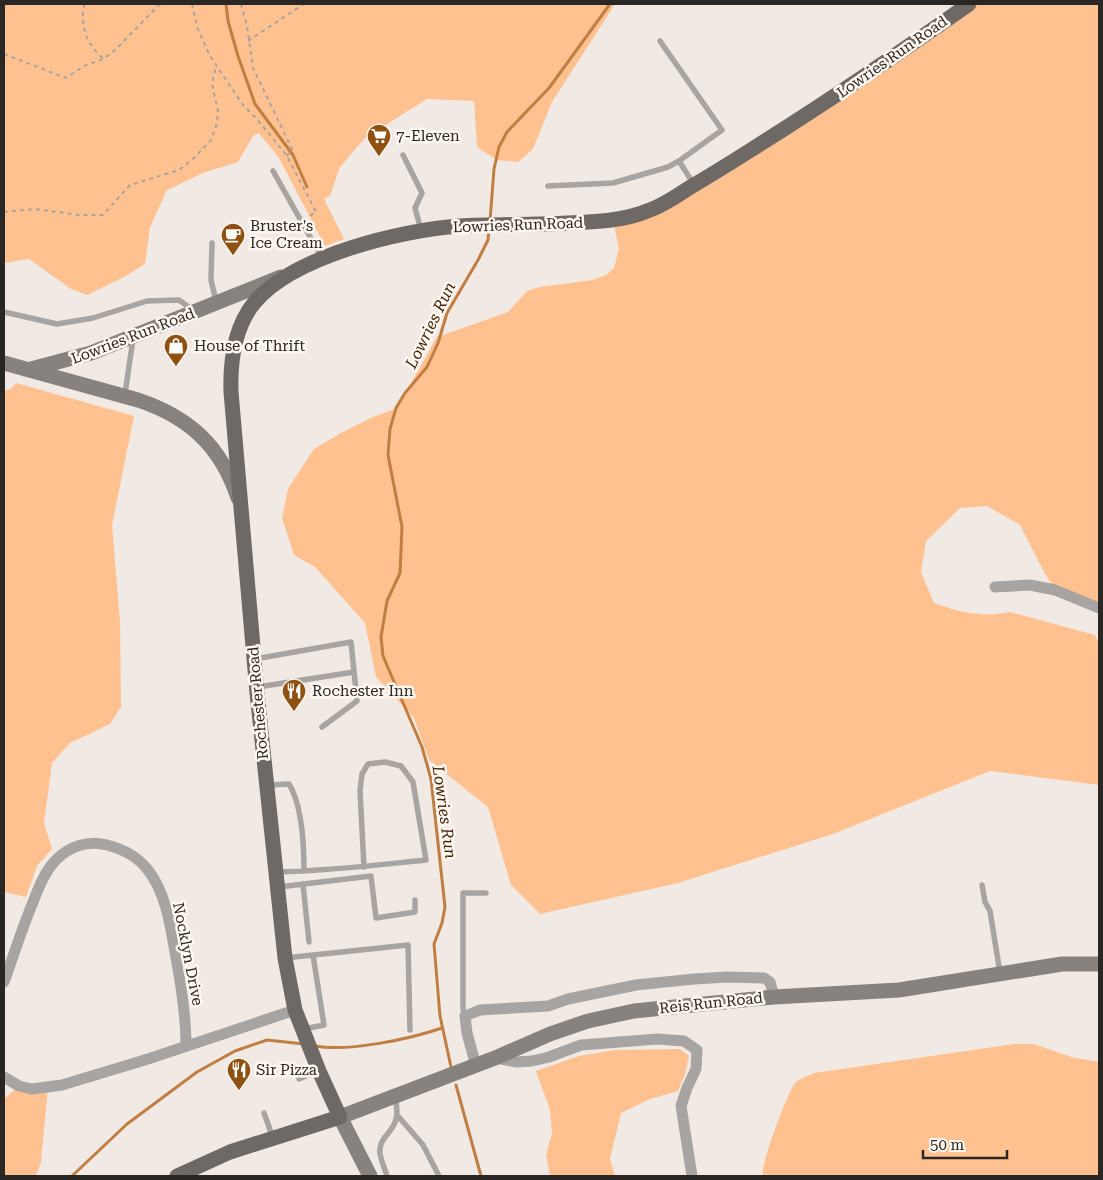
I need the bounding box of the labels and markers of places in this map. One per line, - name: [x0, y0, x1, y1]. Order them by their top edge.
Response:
- supermarket icon: 7-Eleven: [366, 123, 392, 157]
- place label: 7-Eleven: [396, 127, 460, 145]
- place label: Bruster's Ice Cream: [250, 217, 323, 252]
- cafe icon: Bruster's Ice Cream: [220, 222, 246, 256]
- shop icon: House of Thrift: [163, 333, 189, 367]
- place label: House of Thrift: [194, 337, 305, 355]
- restaurant icon: Rochester Inn: [281, 678, 307, 712]
- place label: Rochester Inn: [312, 682, 414, 700]
- restaurant icon: Sir Pizza: [226, 1057, 252, 1091]
- place label: Sir Pizza: [256, 1061, 317, 1079]

